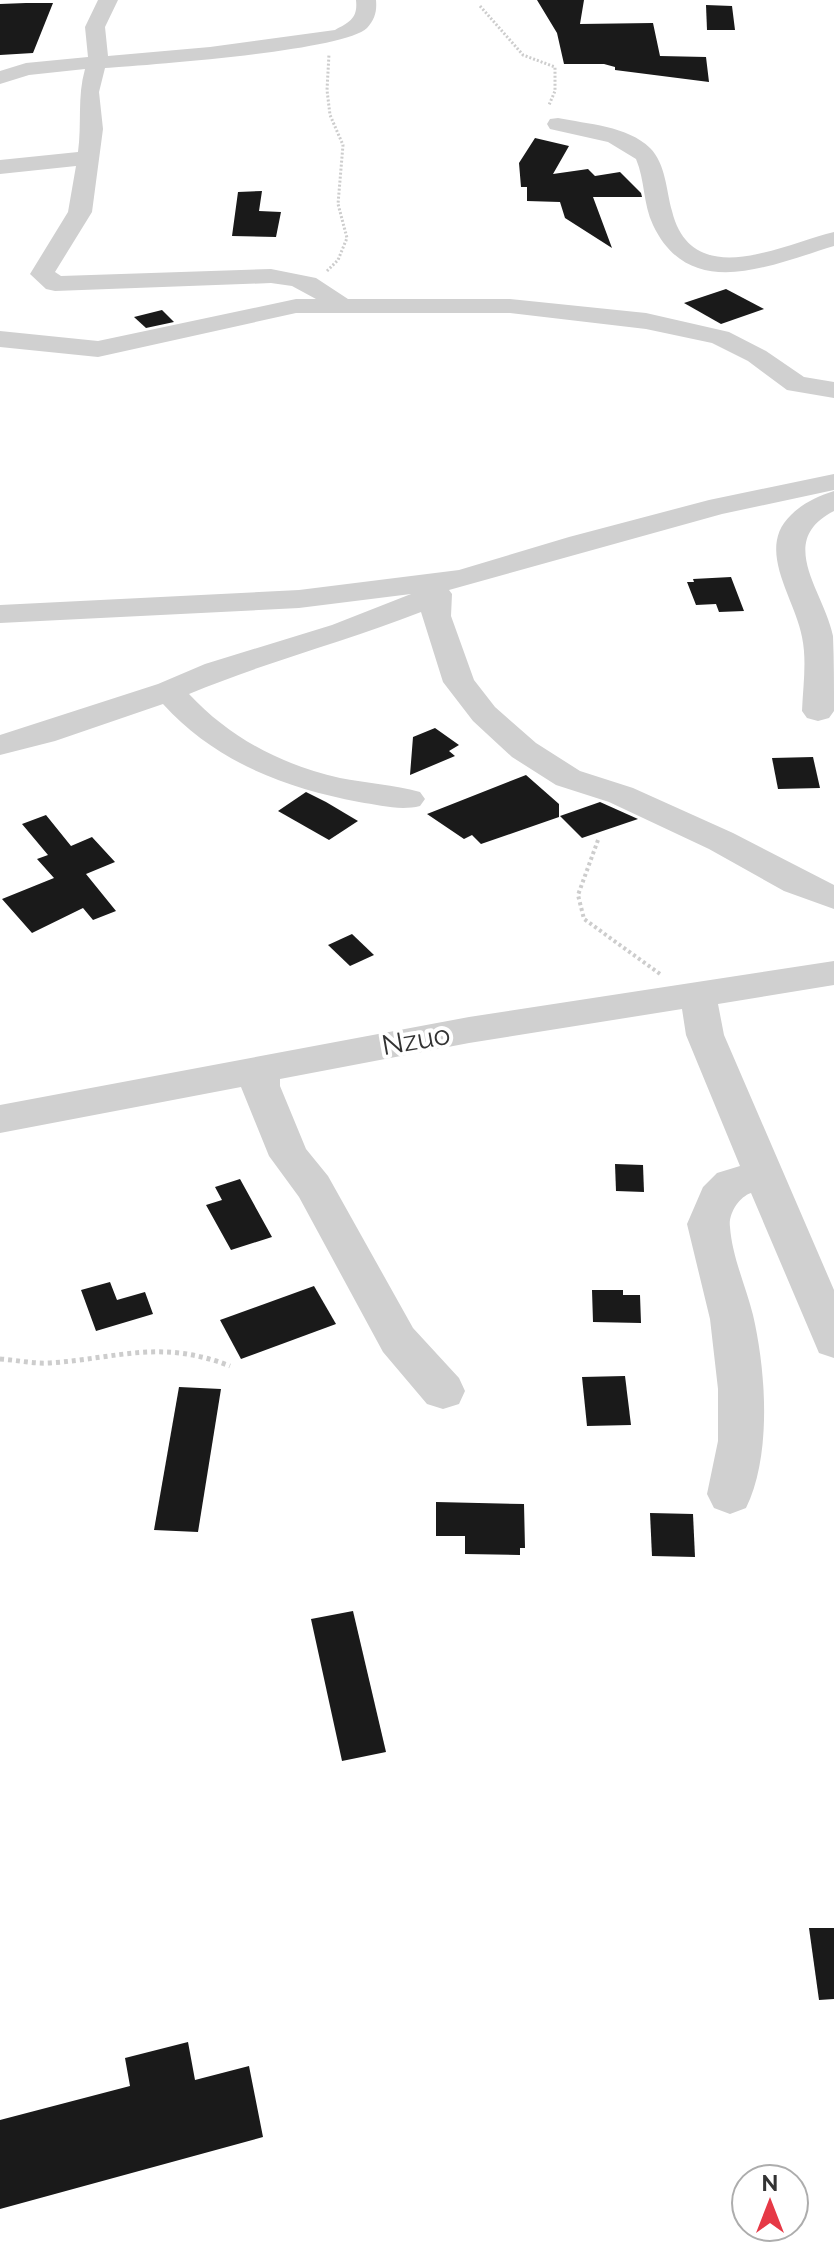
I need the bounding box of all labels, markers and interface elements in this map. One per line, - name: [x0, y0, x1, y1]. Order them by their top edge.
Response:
- street label: Nzuo: [379, 1018, 453, 1062]
- north arrow: [730, 2163, 810, 2243]
- text: N: [762, 2170, 778, 2196]

